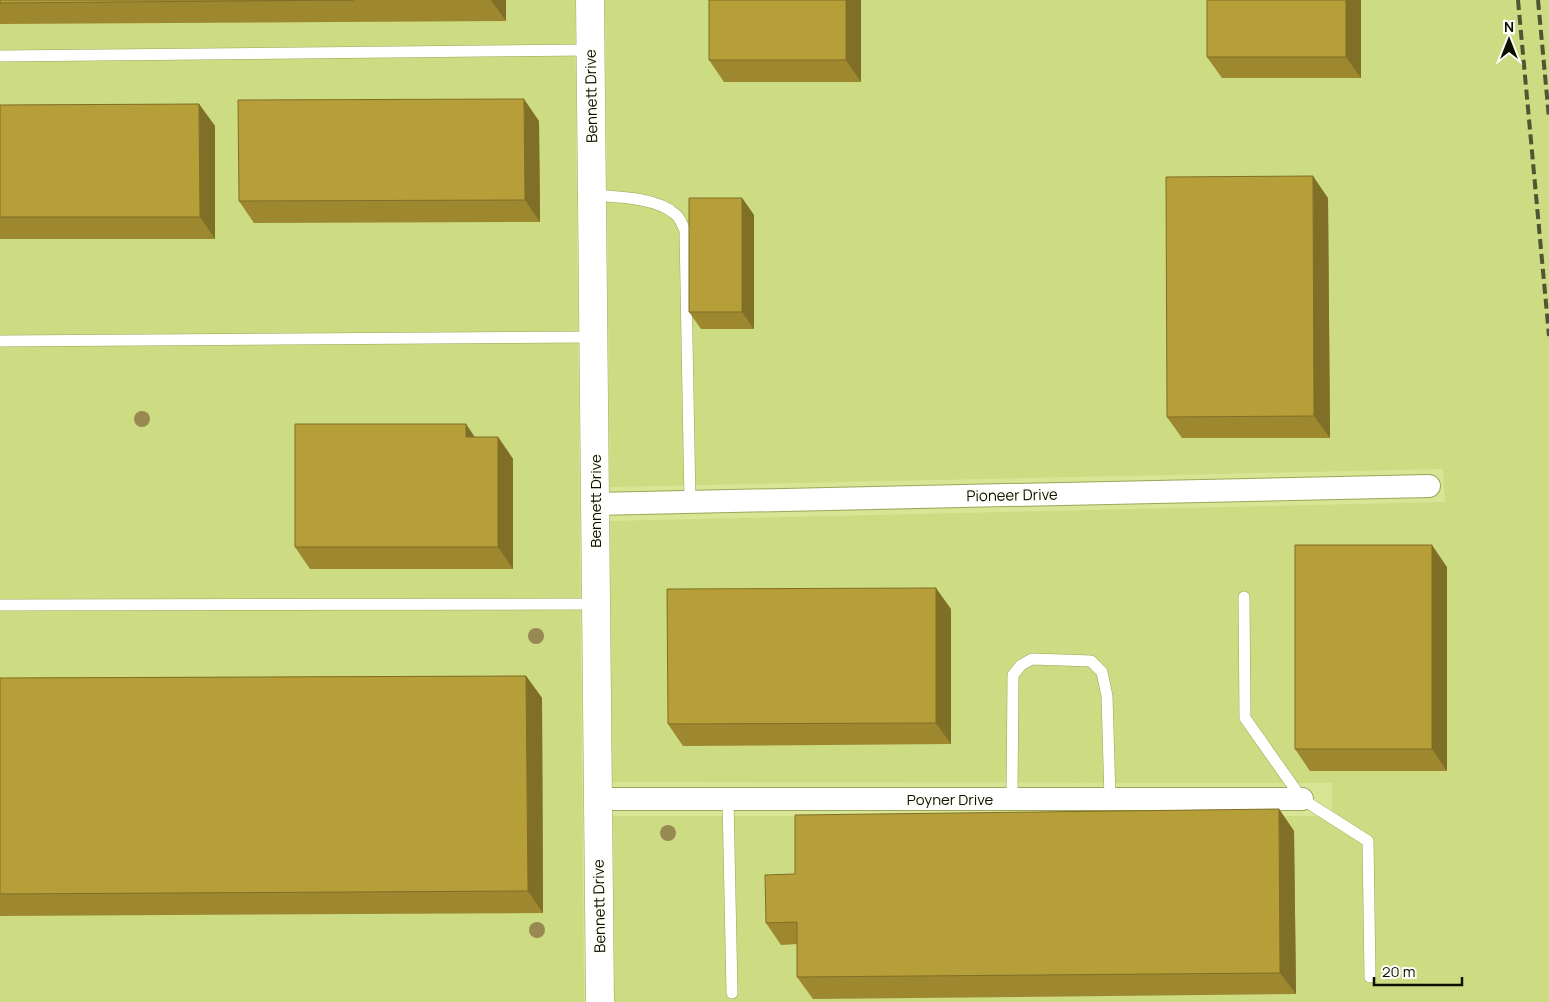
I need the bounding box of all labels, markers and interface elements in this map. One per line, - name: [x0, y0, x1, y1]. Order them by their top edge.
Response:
- north arrow: [1484, 15, 1534, 65]
- text: N: [1504, 17, 1514, 36]
- street label: Bennett Drive: [580, 49, 602, 143]
- street label: Bennett Drive: [585, 454, 606, 548]
- street label: Pioneer Drive: [966, 484, 1058, 506]
- street label: Poyner Drive: [907, 789, 994, 810]
- street label: Bennett Drive: [588, 859, 610, 953]
- scale bar: [1374, 954, 1462, 986]
- text: 20 m: [1382, 961, 1415, 982]

